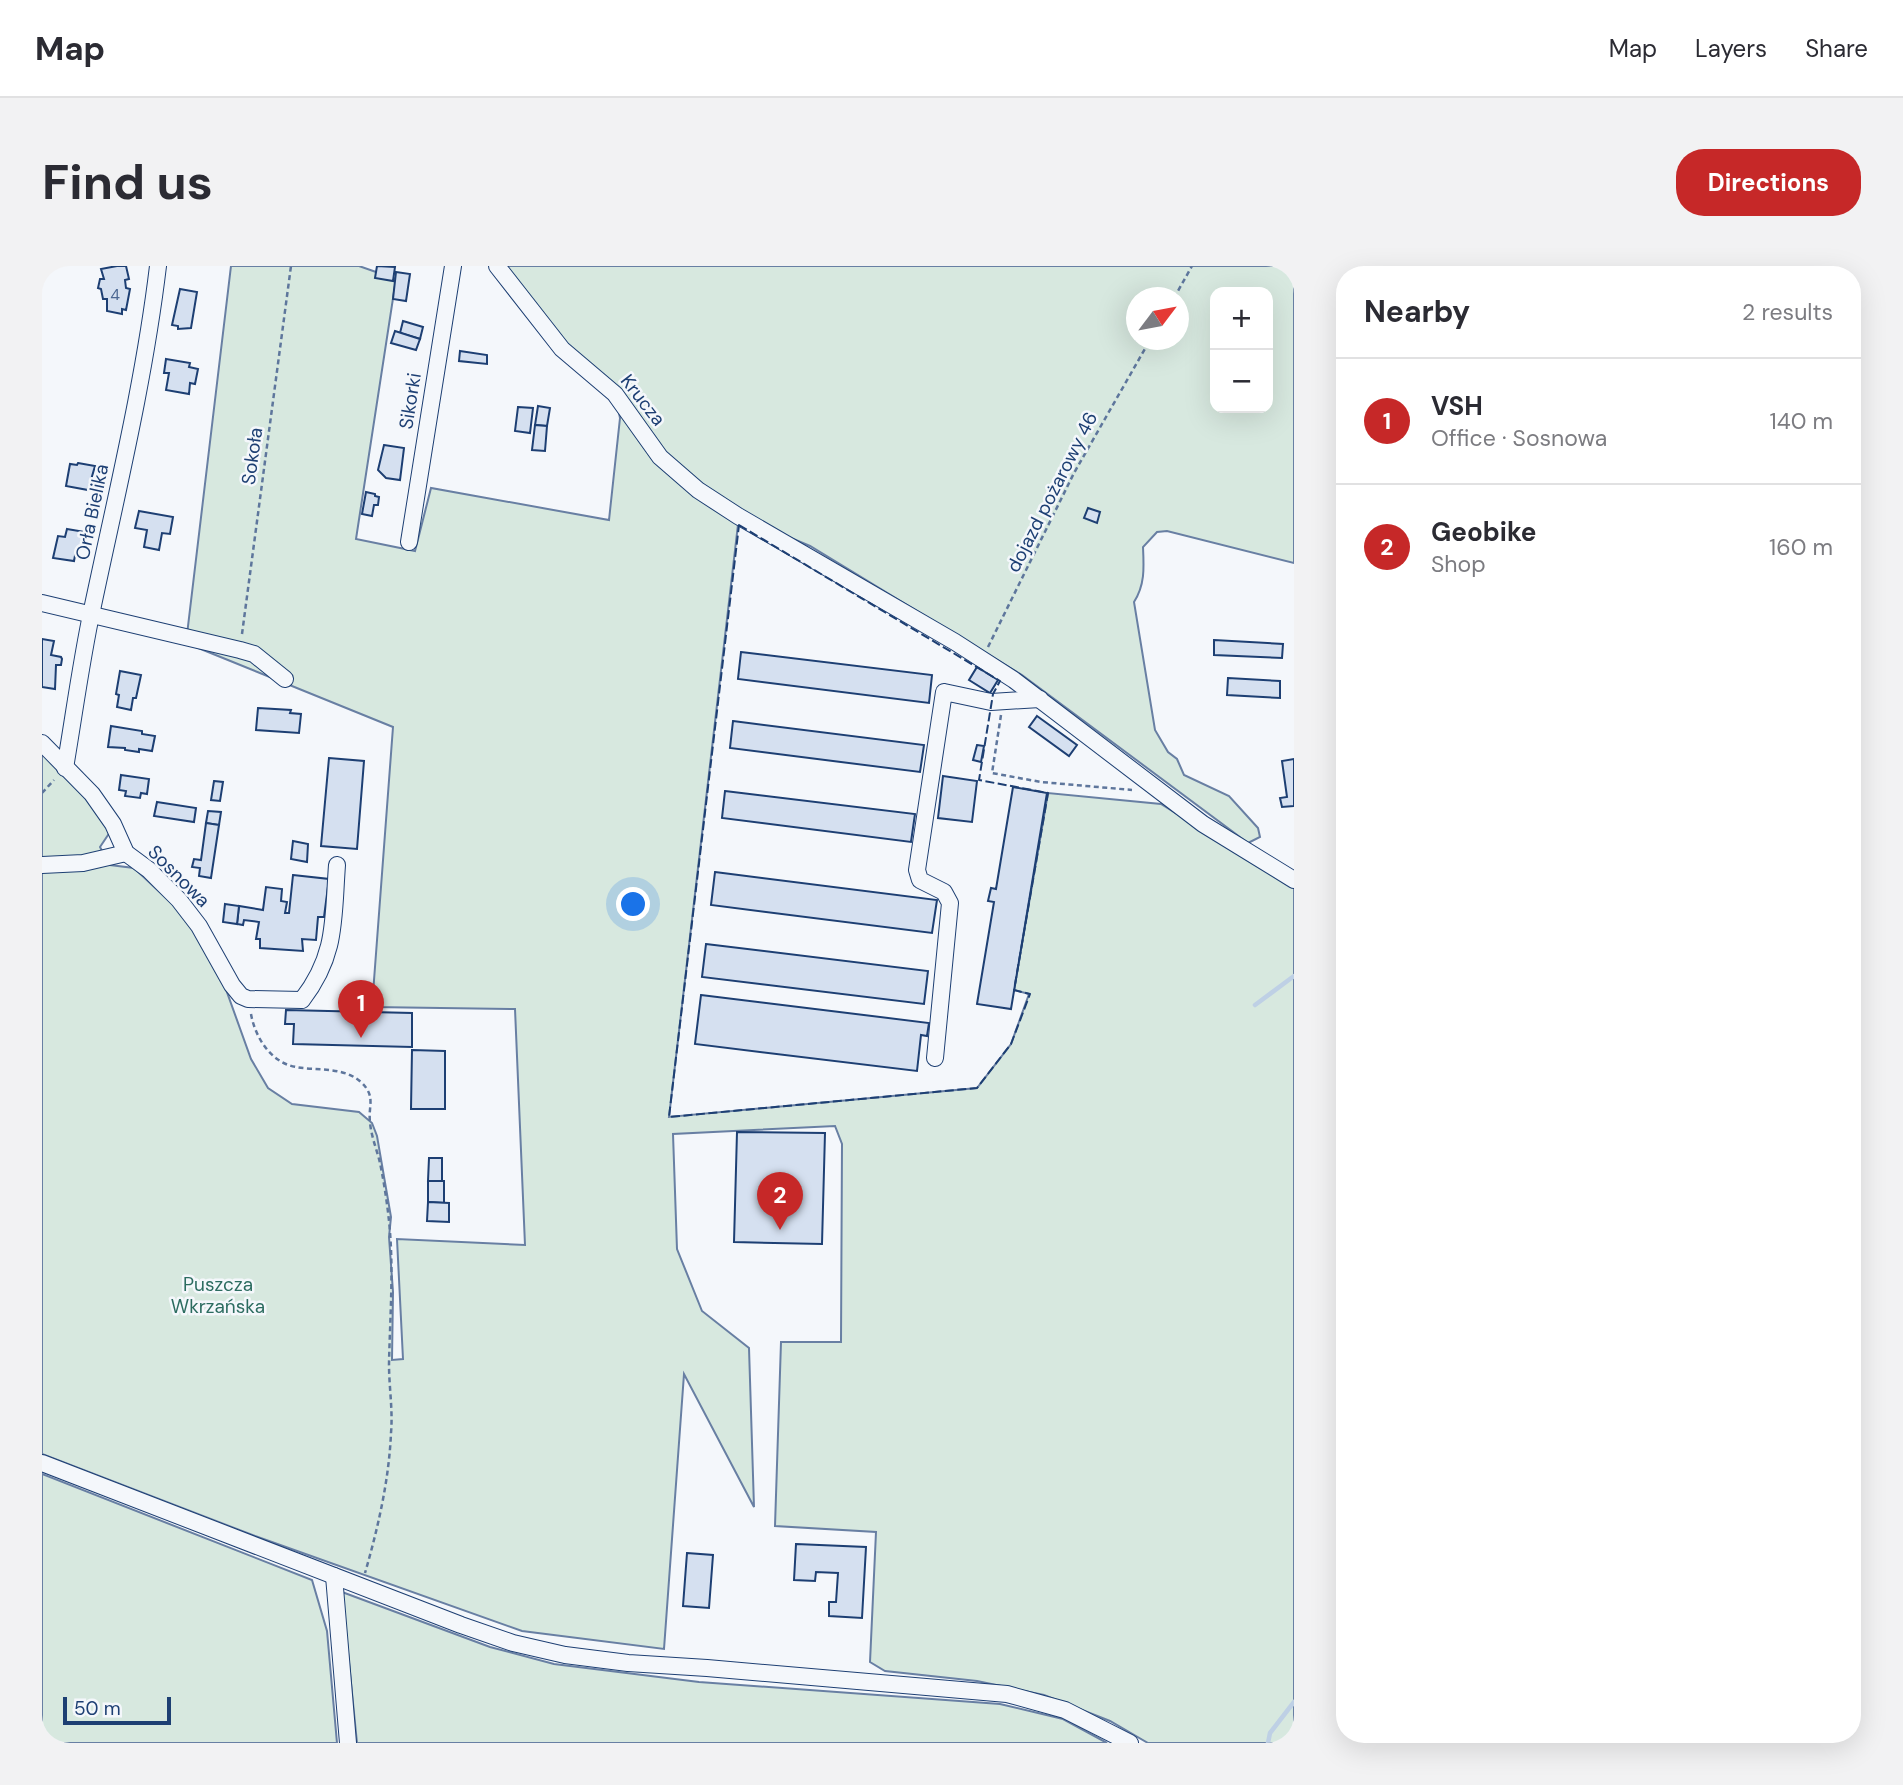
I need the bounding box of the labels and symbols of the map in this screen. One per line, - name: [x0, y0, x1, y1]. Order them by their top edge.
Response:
- house number: 4: [110, 284, 120, 305]
- north arrow: [1126, 287, 1189, 350]
- street label: Krucza: [615, 369, 671, 431]
- street label: Sikorki: [393, 371, 427, 431]
- street label: dojazd pożarowy 46: [1001, 407, 1103, 577]
- street label: Sokoła: [236, 426, 268, 486]
- street label: Orła Bielika: [70, 462, 114, 562]
- street label: Sosnowa: [143, 840, 215, 912]
- your location: [616, 887, 650, 921]
- pin: 1: [338, 980, 384, 1038]
- pin: 2: [757, 1172, 803, 1230]
- park label: Puszcza Wkrzańska: [171, 1272, 265, 1319]
- scale bar: [63, 1694, 172, 1726]

